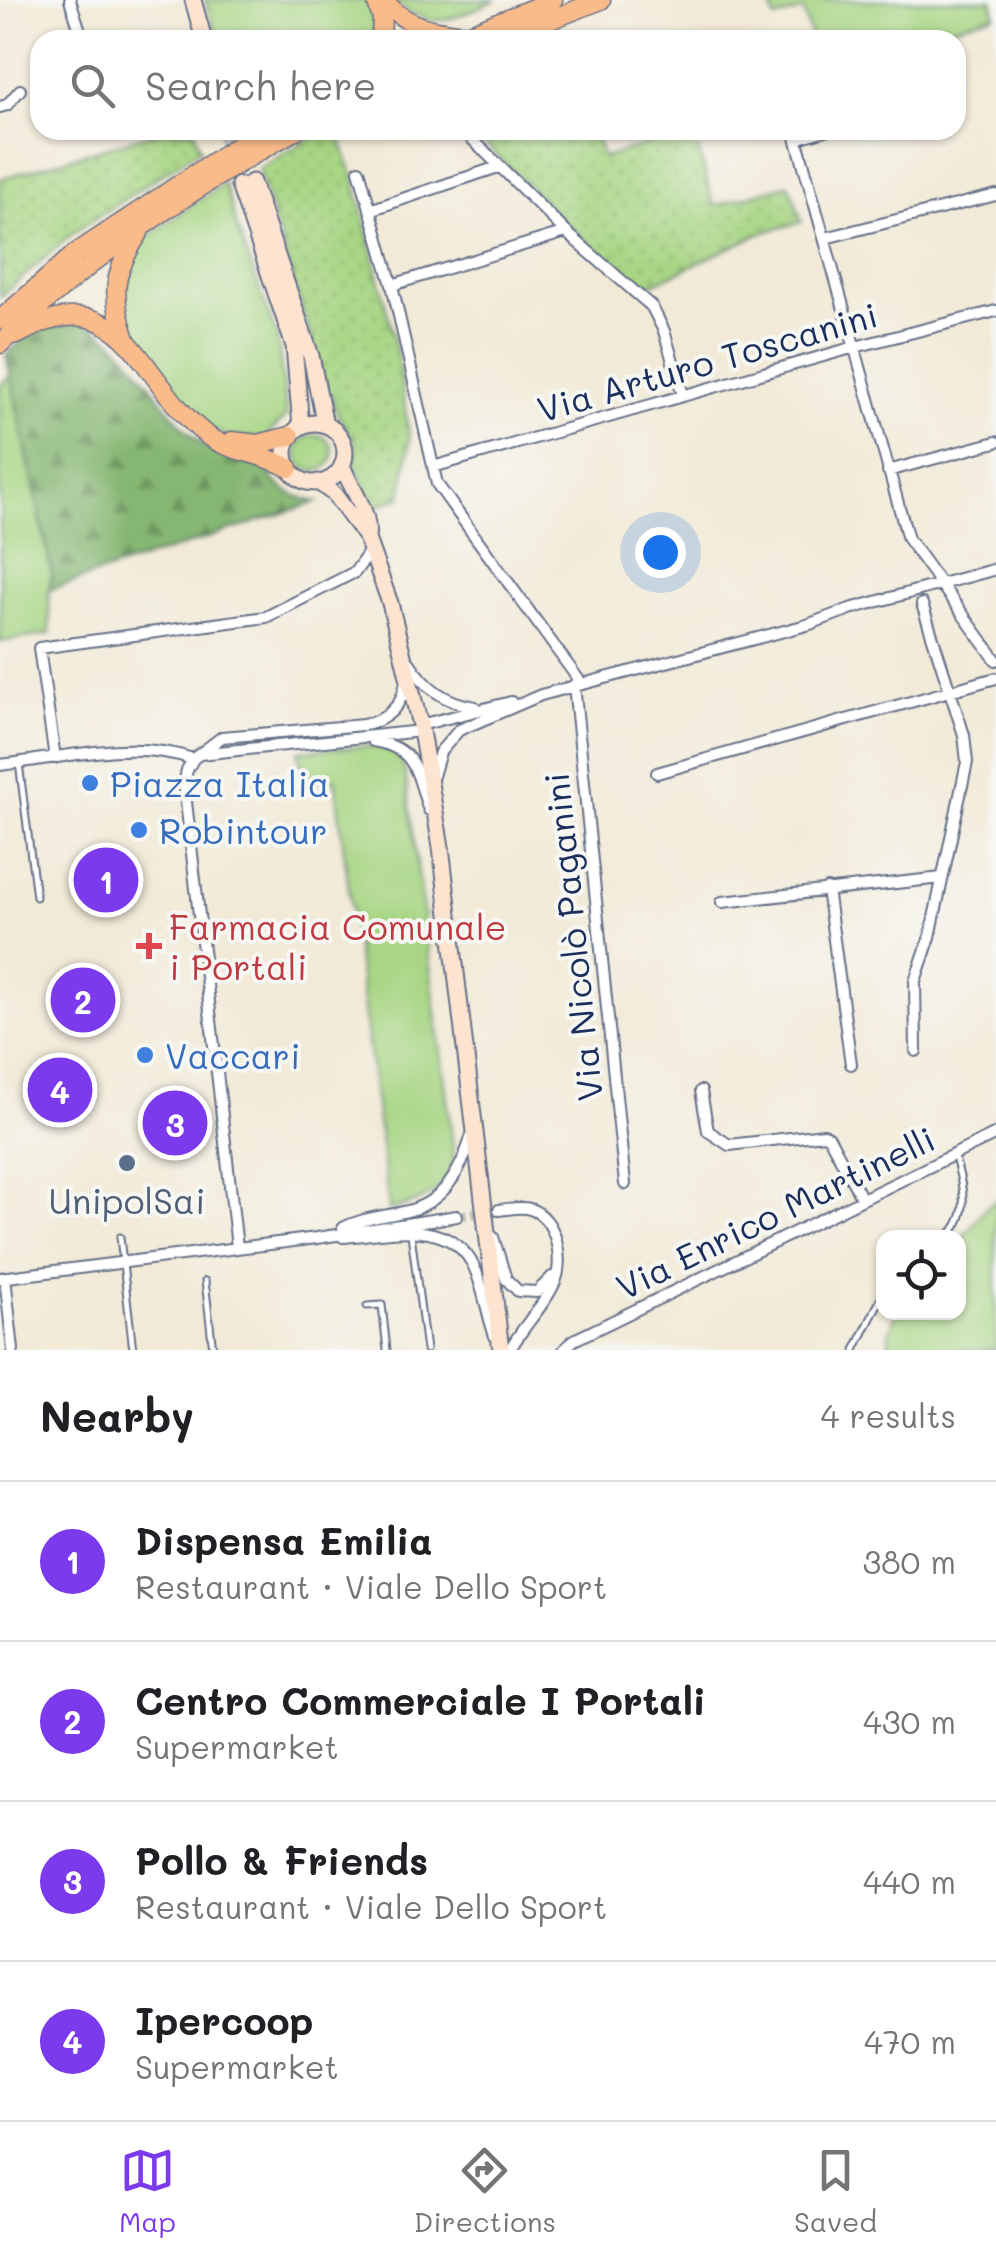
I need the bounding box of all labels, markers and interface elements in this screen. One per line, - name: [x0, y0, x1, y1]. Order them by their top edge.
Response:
- search box: [30, 30, 966, 140]
- icon: search: [65, 58, 120, 113]
- text: Search here: [145, 60, 376, 110]
- street label: Via Arturo Toscanini: [532, 290, 882, 432]
- your location: [635, 527, 686, 578]
- place label: Piazza Italia: [110, 760, 330, 806]
- street label: Via Nicolò Paganini: [532, 770, 612, 1104]
- marker: Piazza Italia: [79, 772, 101, 794]
- place label: Robintour: [159, 807, 327, 853]
- marker: Robintour: [128, 819, 150, 841]
- pin: 1: [74, 842, 138, 918]
- place label: Farmacia Comunale i Portali: [169, 903, 506, 989]
- marker: Farmacia Comunale i Portali: [138, 935, 160, 957]
- pin: 2: [51, 962, 116, 1038]
- place label: Vaccari: [165, 1032, 301, 1078]
- marker: Vaccari: [134, 1044, 156, 1066]
- pin: 4: [28, 1052, 92, 1128]
- pin: 3: [142, 1086, 208, 1160]
- street label: Via Enrico Martinelli: [608, 1115, 942, 1309]
- marker: UnipolSai: [116, 1152, 138, 1174]
- place label: UnipolSai: [49, 1177, 205, 1223]
- map controls: [876, 1230, 966, 1320]
- button: locate: [876, 1230, 966, 1320]
- text: Nearby: [40, 1388, 194, 1443]
- text: 4 results: [820, 1394, 956, 1436]
- text: Dispensa Emilia: [135, 1515, 433, 1565]
- text: 1: [65, 1540, 80, 1582]
- text: 380 m: [862, 1540, 956, 1582]
- text: Restaurant · Viale Dello Sport: [135, 1565, 607, 1607]
- text: Centro Commerciale I Portali: [135, 1675, 706, 1725]
- text: 2: [64, 1700, 81, 1742]
- text: 430 m: [863, 1700, 956, 1742]
- text: Supermarket: [135, 1725, 339, 1767]
- text: Pollo & Friends: [135, 1835, 428, 1885]
- text: 3: [63, 1860, 82, 1902]
- text: 440 m: [863, 1860, 956, 1902]
- text: Restaurant · Viale Dello Sport: [135, 1885, 607, 1927]
- text: Ipercoop: [135, 1995, 314, 2045]
- text: 4: [62, 2020, 83, 2062]
- text: 470 m: [864, 2020, 956, 2062]
- text: Supermarket: [135, 2045, 339, 2087]
- tab: Map: [119, 2143, 176, 2239]
- tab: Directions: [414, 2143, 556, 2239]
- tab: Saved: [794, 2143, 877, 2239]

